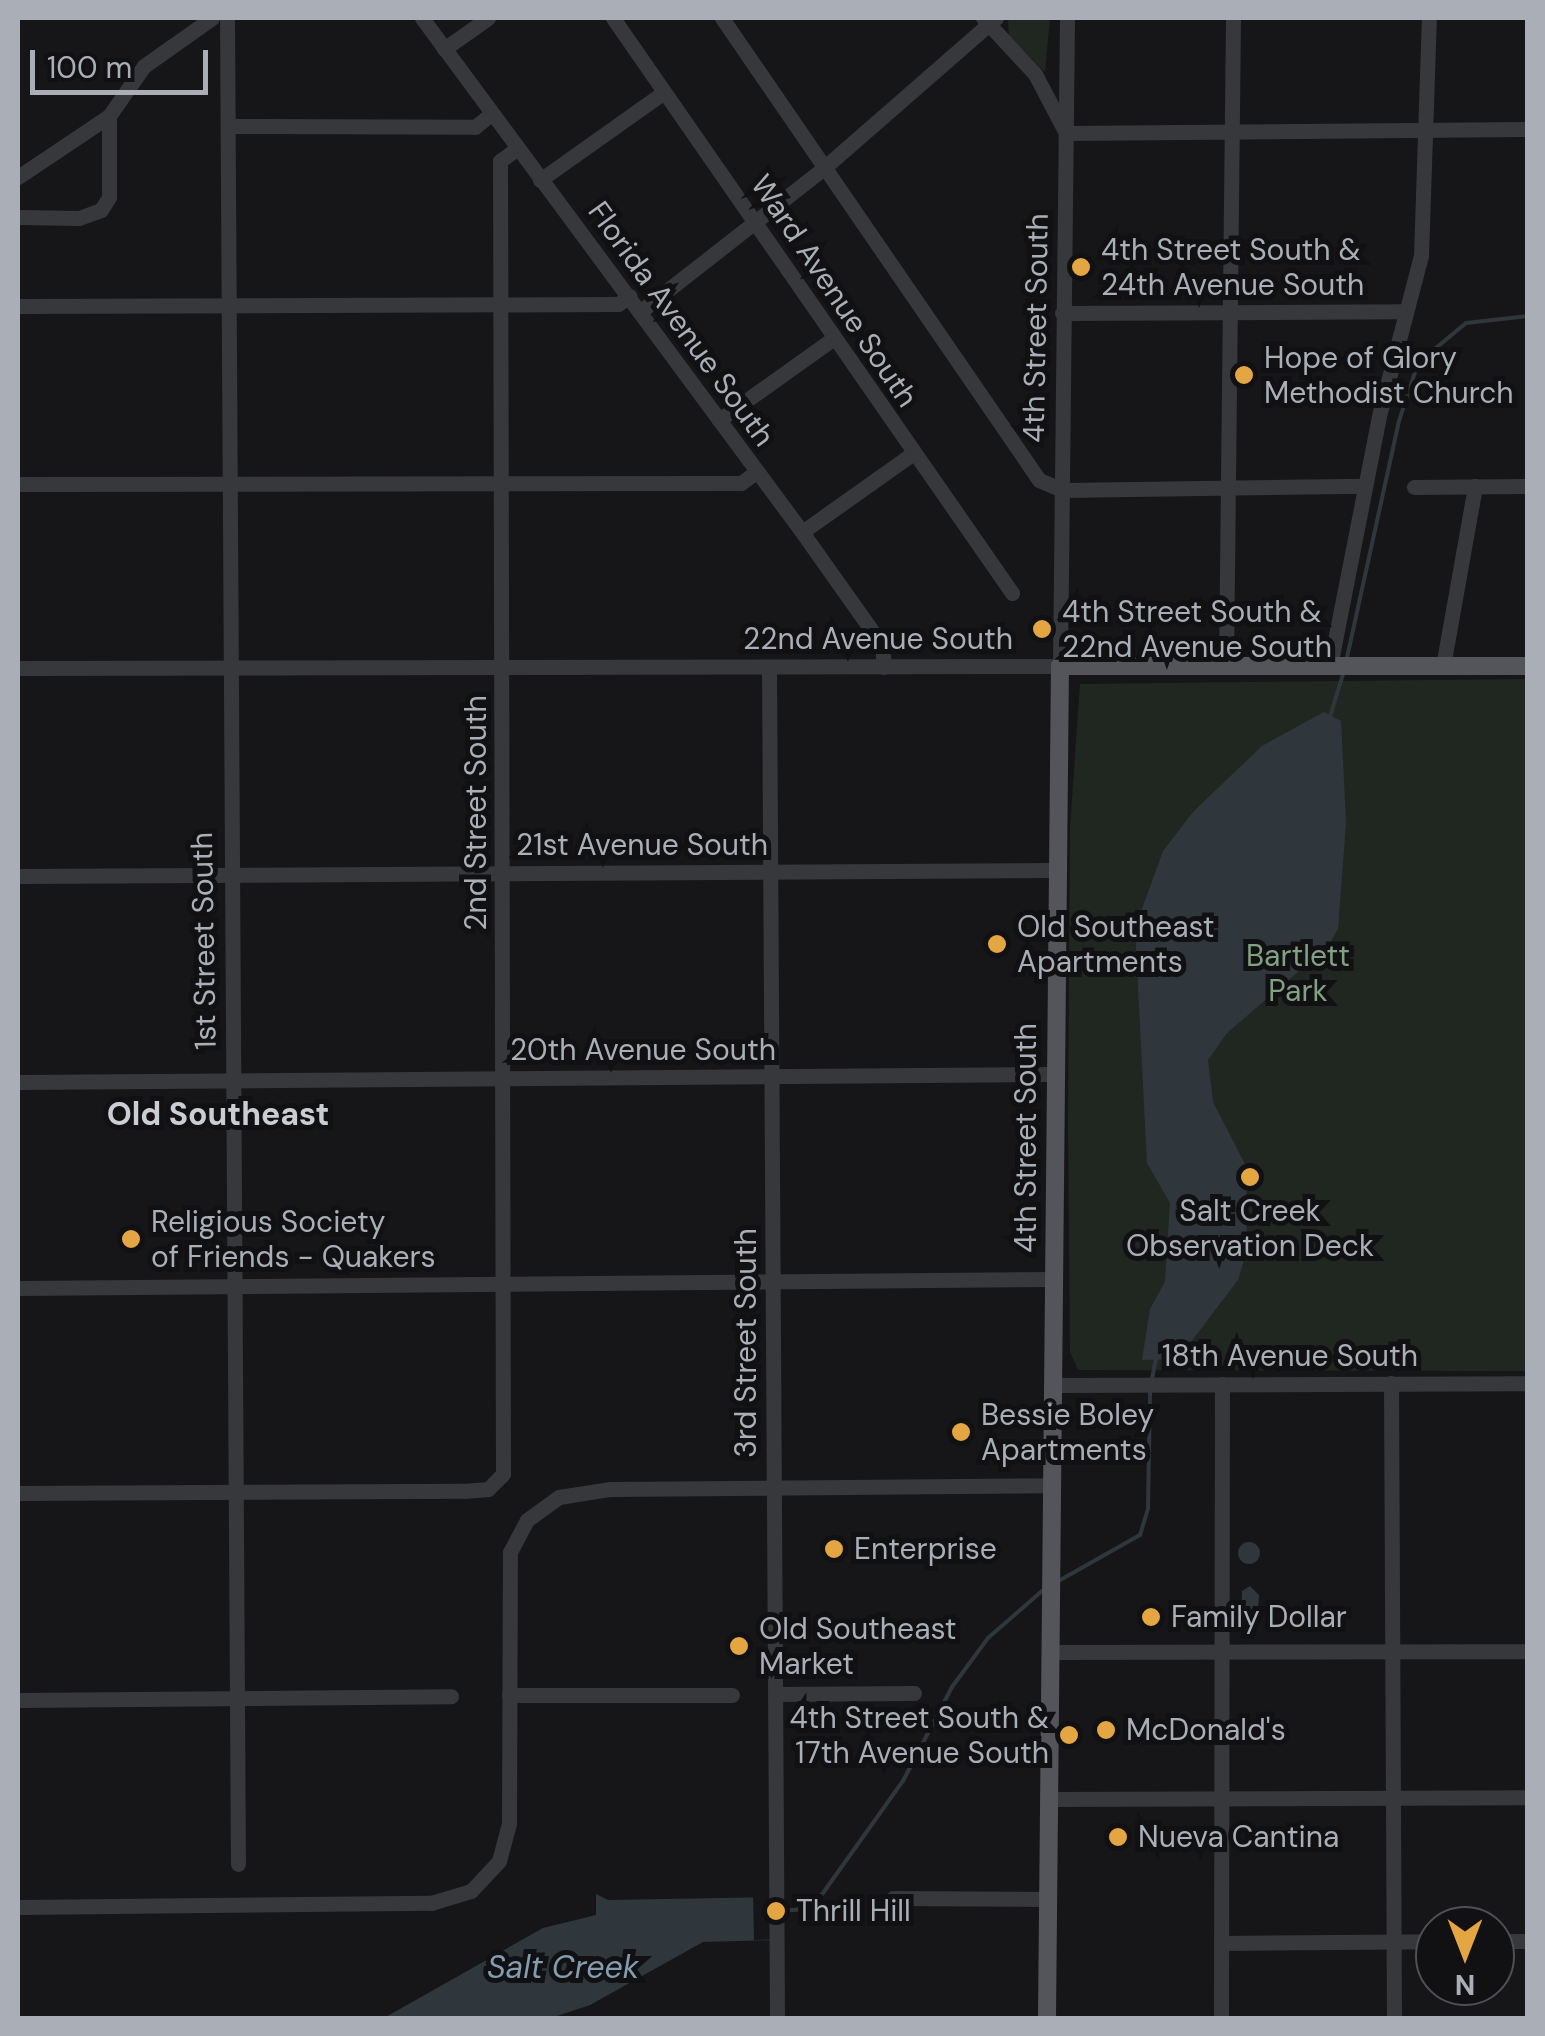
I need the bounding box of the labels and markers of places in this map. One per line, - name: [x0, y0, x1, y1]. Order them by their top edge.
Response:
- place label: 4th Street South & 24th Avenue South: [1101, 232, 1364, 302]
- marker: 4th Street South & 24th Avenue South: [1070, 256, 1092, 278]
- place label: Hope of Glory Methodist Church: [1264, 340, 1514, 410]
- marker: Hope of Glory Methodist Church: [1233, 364, 1255, 386]
- place label: 4th Street South & 22nd Avenue South: [1062, 594, 1332, 664]
- marker: 4th Street South & 22nd Avenue South: [1031, 618, 1053, 640]
- place label: Old Southeast Apartments: [1017, 909, 1215, 980]
- marker: Old Southeast Apartments: [986, 933, 1008, 955]
- marker: Salt Creek Observation Deck: [1239, 1166, 1261, 1188]
- place label: Salt Creek Observation Deck: [1126, 1193, 1374, 1264]
- place label: Religious Society of Friends - Quakers: [151, 1204, 436, 1274]
- marker: Religious Society of Friends - Quakers: [120, 1228, 142, 1250]
- place label: Bessie Boley Apartments: [981, 1397, 1154, 1468]
- marker: Bessie Boley Apartments: [950, 1421, 972, 1443]
- place label: Enterprise: [854, 1531, 997, 1567]
- marker: Enterprise: [823, 1538, 845, 1560]
- place label: Family Dollar: [1171, 1599, 1347, 1635]
- marker: Family Dollar: [1140, 1606, 1162, 1628]
- place label: Old Southeast Market: [759, 1611, 957, 1682]
- marker: Old Southeast Market: [728, 1635, 750, 1657]
- place label: 4th Street South & 17th Avenue South: [789, 1700, 1049, 1770]
- place label: McDonald's: [1126, 1712, 1286, 1748]
- marker: McDonald's: [1095, 1719, 1117, 1741]
- marker: 4th Street South & 17th Avenue South: [1058, 1724, 1080, 1746]
- place label: Nueva Cantina: [1138, 1819, 1339, 1855]
- marker: Nueva Cantina: [1107, 1826, 1129, 1848]
- place label: Thrill Hill: [796, 1893, 911, 1929]
- marker: Thrill Hill: [765, 1900, 787, 1922]

